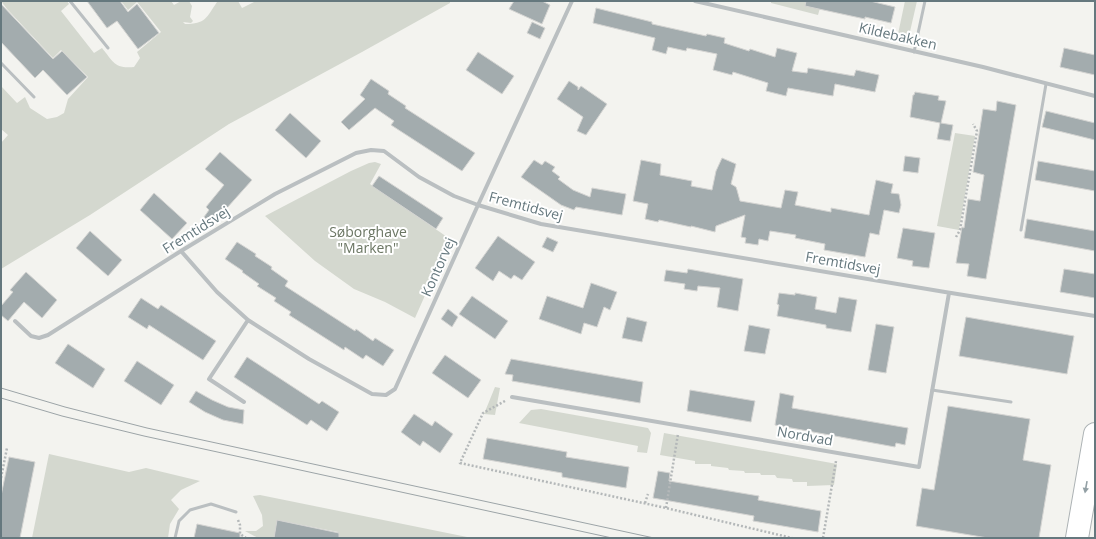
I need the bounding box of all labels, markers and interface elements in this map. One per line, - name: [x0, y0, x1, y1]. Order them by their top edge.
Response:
- street label: Kildebakken: [857, 17, 939, 54]
- street label: Fremtidsvej: [487, 187, 565, 225]
- street label: Fremtidsvej: [159, 201, 233, 258]
- park label: Søborghave "Marken": [329, 222, 407, 257]
- street label: Kontorvej: [416, 234, 459, 299]
- street label: Fremtidsvej: [804, 247, 882, 278]
- street label: Nordvad: [776, 421, 835, 450]
- one-way arrow: [1083, 481, 1089, 493]

